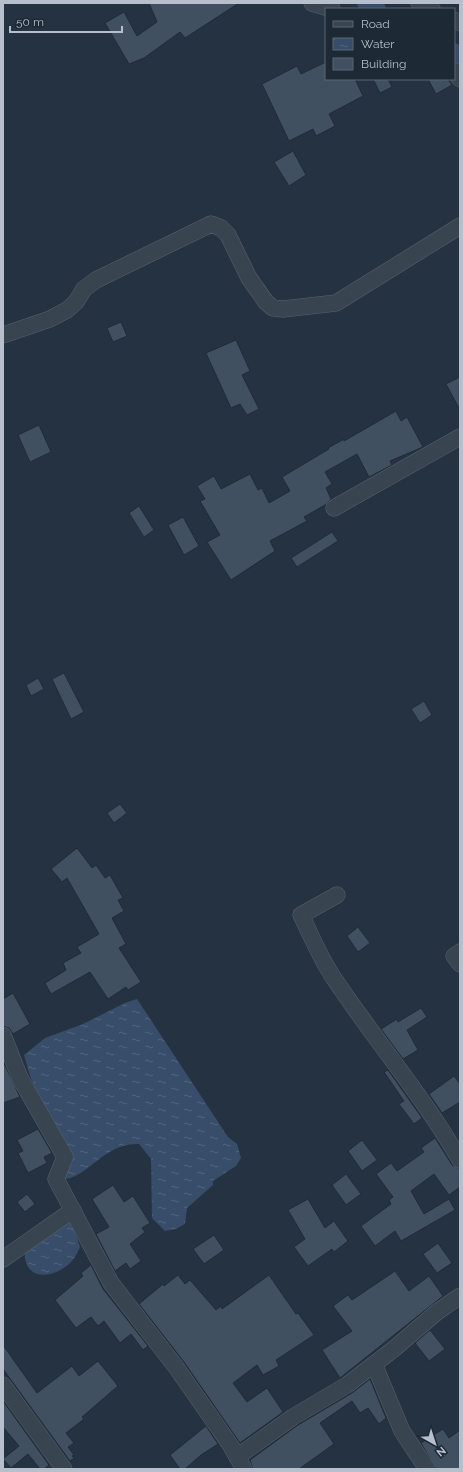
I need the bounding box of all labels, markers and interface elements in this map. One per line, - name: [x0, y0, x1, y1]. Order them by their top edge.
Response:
- scale bar: [10, 8, 122, 34]
- legend: [325, 8, 455, 80]
- text: 50 m: [16, 15, 44, 29]
- text: Road: [361, 17, 390, 31]
- text: Water: [361, 37, 395, 51]
- text: Building: [361, 57, 407, 71]
- north arrow: [415, 1424, 455, 1464]
- text: N: [434, 1444, 448, 1459]

